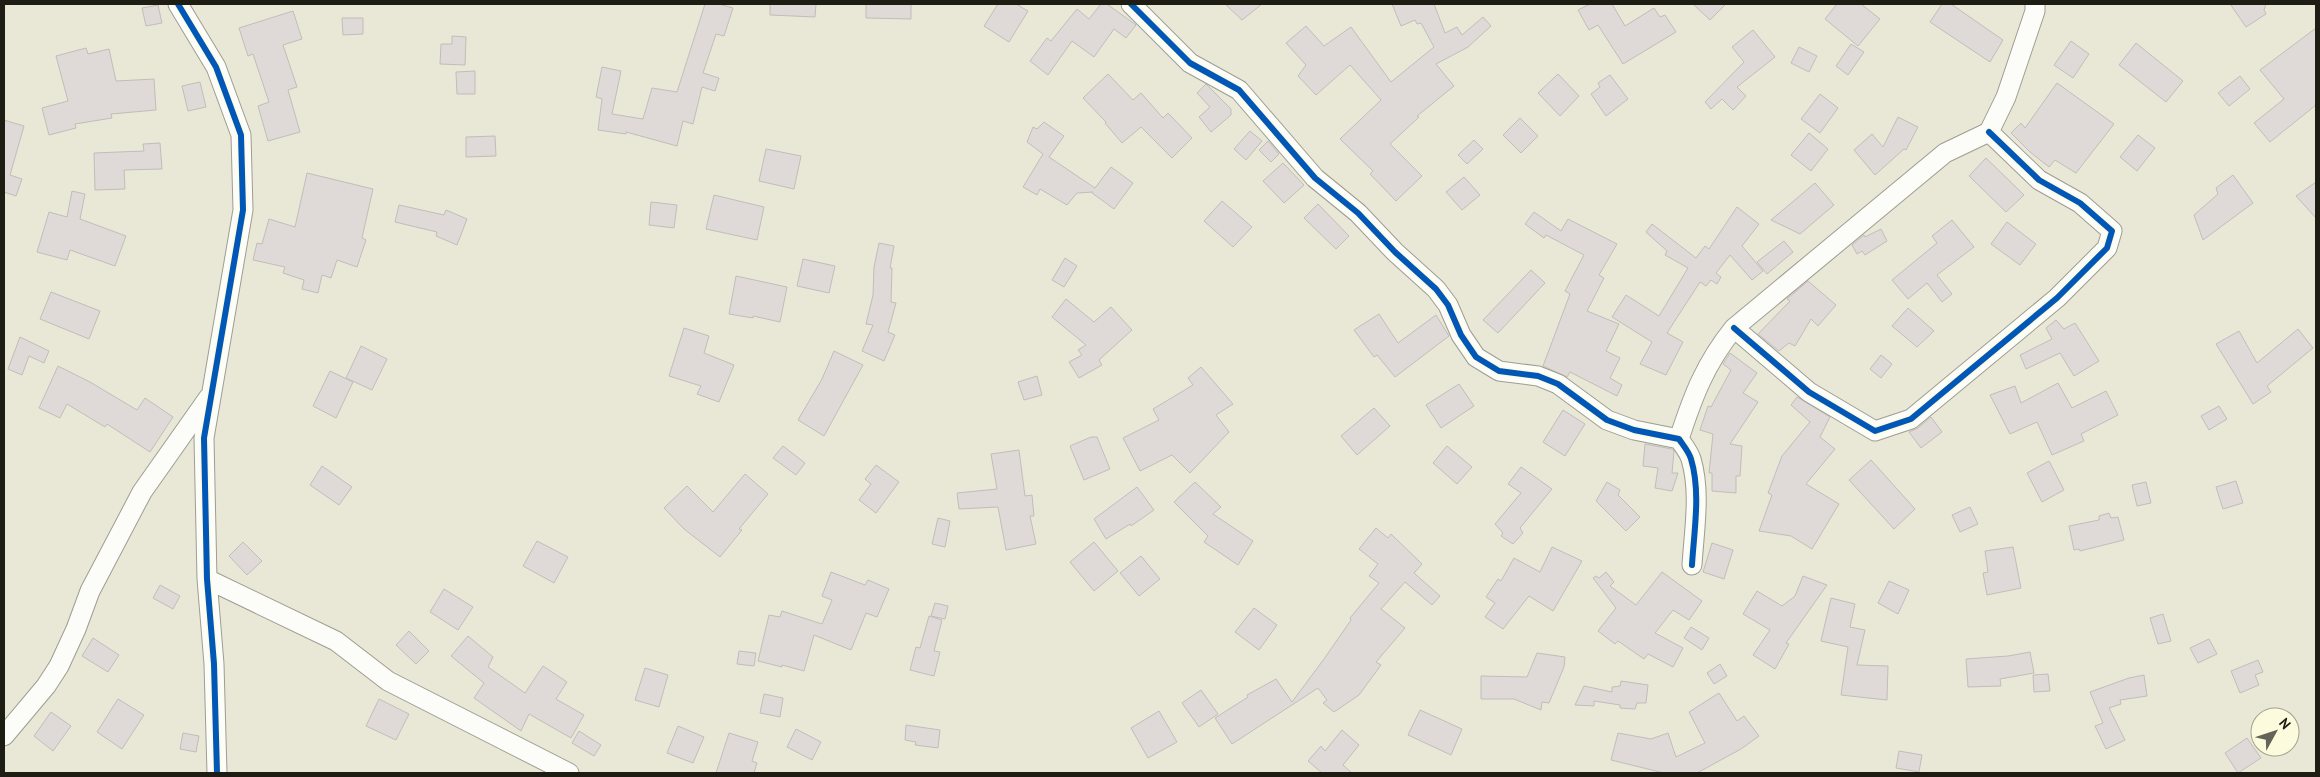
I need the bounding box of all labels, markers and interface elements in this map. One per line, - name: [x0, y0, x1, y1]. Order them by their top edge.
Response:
- north arrow: [2250, 707, 2300, 757]
- text: N: [2275, 714, 2295, 733]

